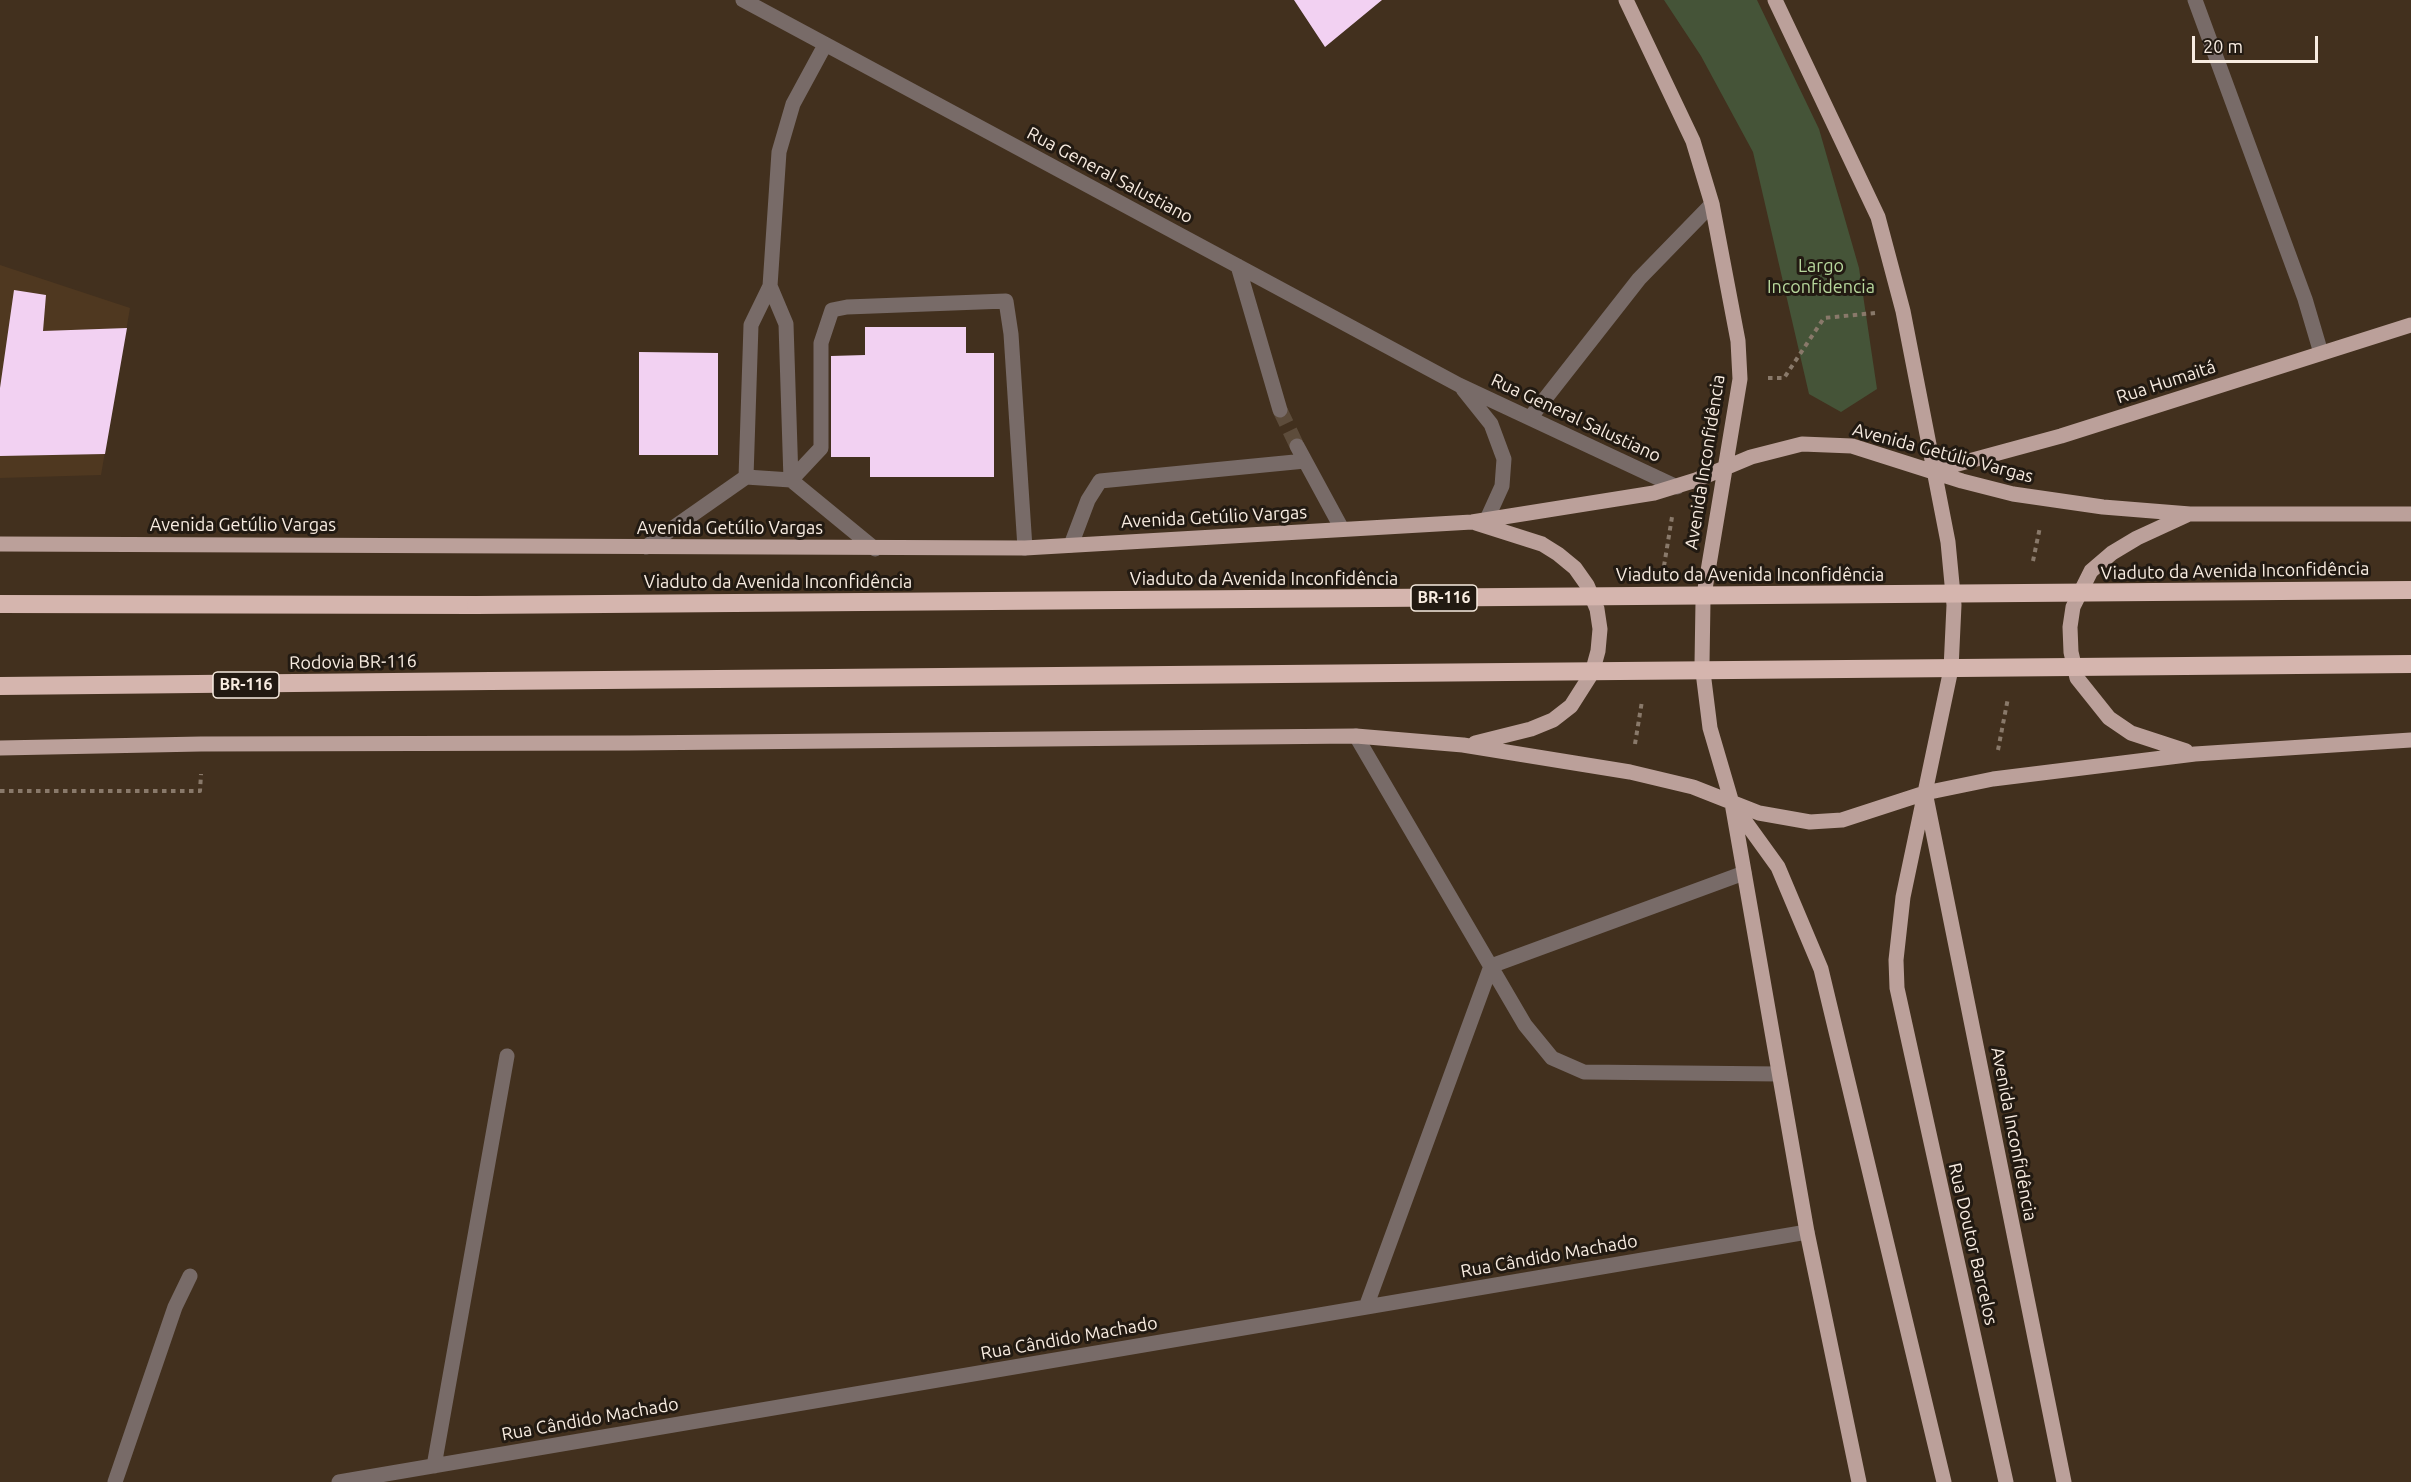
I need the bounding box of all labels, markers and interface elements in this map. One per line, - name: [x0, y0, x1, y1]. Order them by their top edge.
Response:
- scale bar: [2195, 24, 2321, 62]
- text: 20 m: [2203, 36, 2243, 56]
- street label: Rua General Salustiano: [1023, 122, 1197, 228]
- park label: Largo Inconfidencia: [1767, 255, 1875, 298]
- street label: Rua Humaitá: [2114, 356, 2218, 408]
- street label: Rua General Salustiano: [1488, 369, 1664, 467]
- street label: Avenida Inconfidência: [1681, 373, 1729, 551]
- street label: Avenida Getúlio Vargas: [1850, 418, 2036, 488]
- street label: Avenida Getúlio Vargas: [1120, 501, 1308, 533]
- street label: Avenida Getúlio Vargas: [150, 514, 336, 536]
- street label: Avenida Getúlio Vargas: [637, 517, 823, 539]
- street label: Viaduto da Avenida Inconfidência: [2100, 558, 2370, 584]
- street label: Viaduto da Avenida Inconfidência: [1616, 564, 1884, 586]
- street label: Viaduto da Avenida Inconfidência: [1130, 568, 1398, 590]
- street label: Viaduto da Avenida Inconfidência: [644, 571, 912, 593]
- road number: BR-116: [1411, 585, 1477, 611]
- street label: Rodovia BR-116: [289, 650, 417, 674]
- road number: BR-116: [213, 672, 279, 698]
- street label: Avenida Inconfidência: [1987, 1045, 2041, 1223]
- street label: Rua Doutor Barcelos: [1944, 1161, 2002, 1327]
- street label: Rua Cândido Machado: [1459, 1230, 1639, 1282]
- street label: Rua Cândido Machado: [979, 1312, 1159, 1364]
- street label: Rua Cândido Machado: [500, 1393, 680, 1445]

